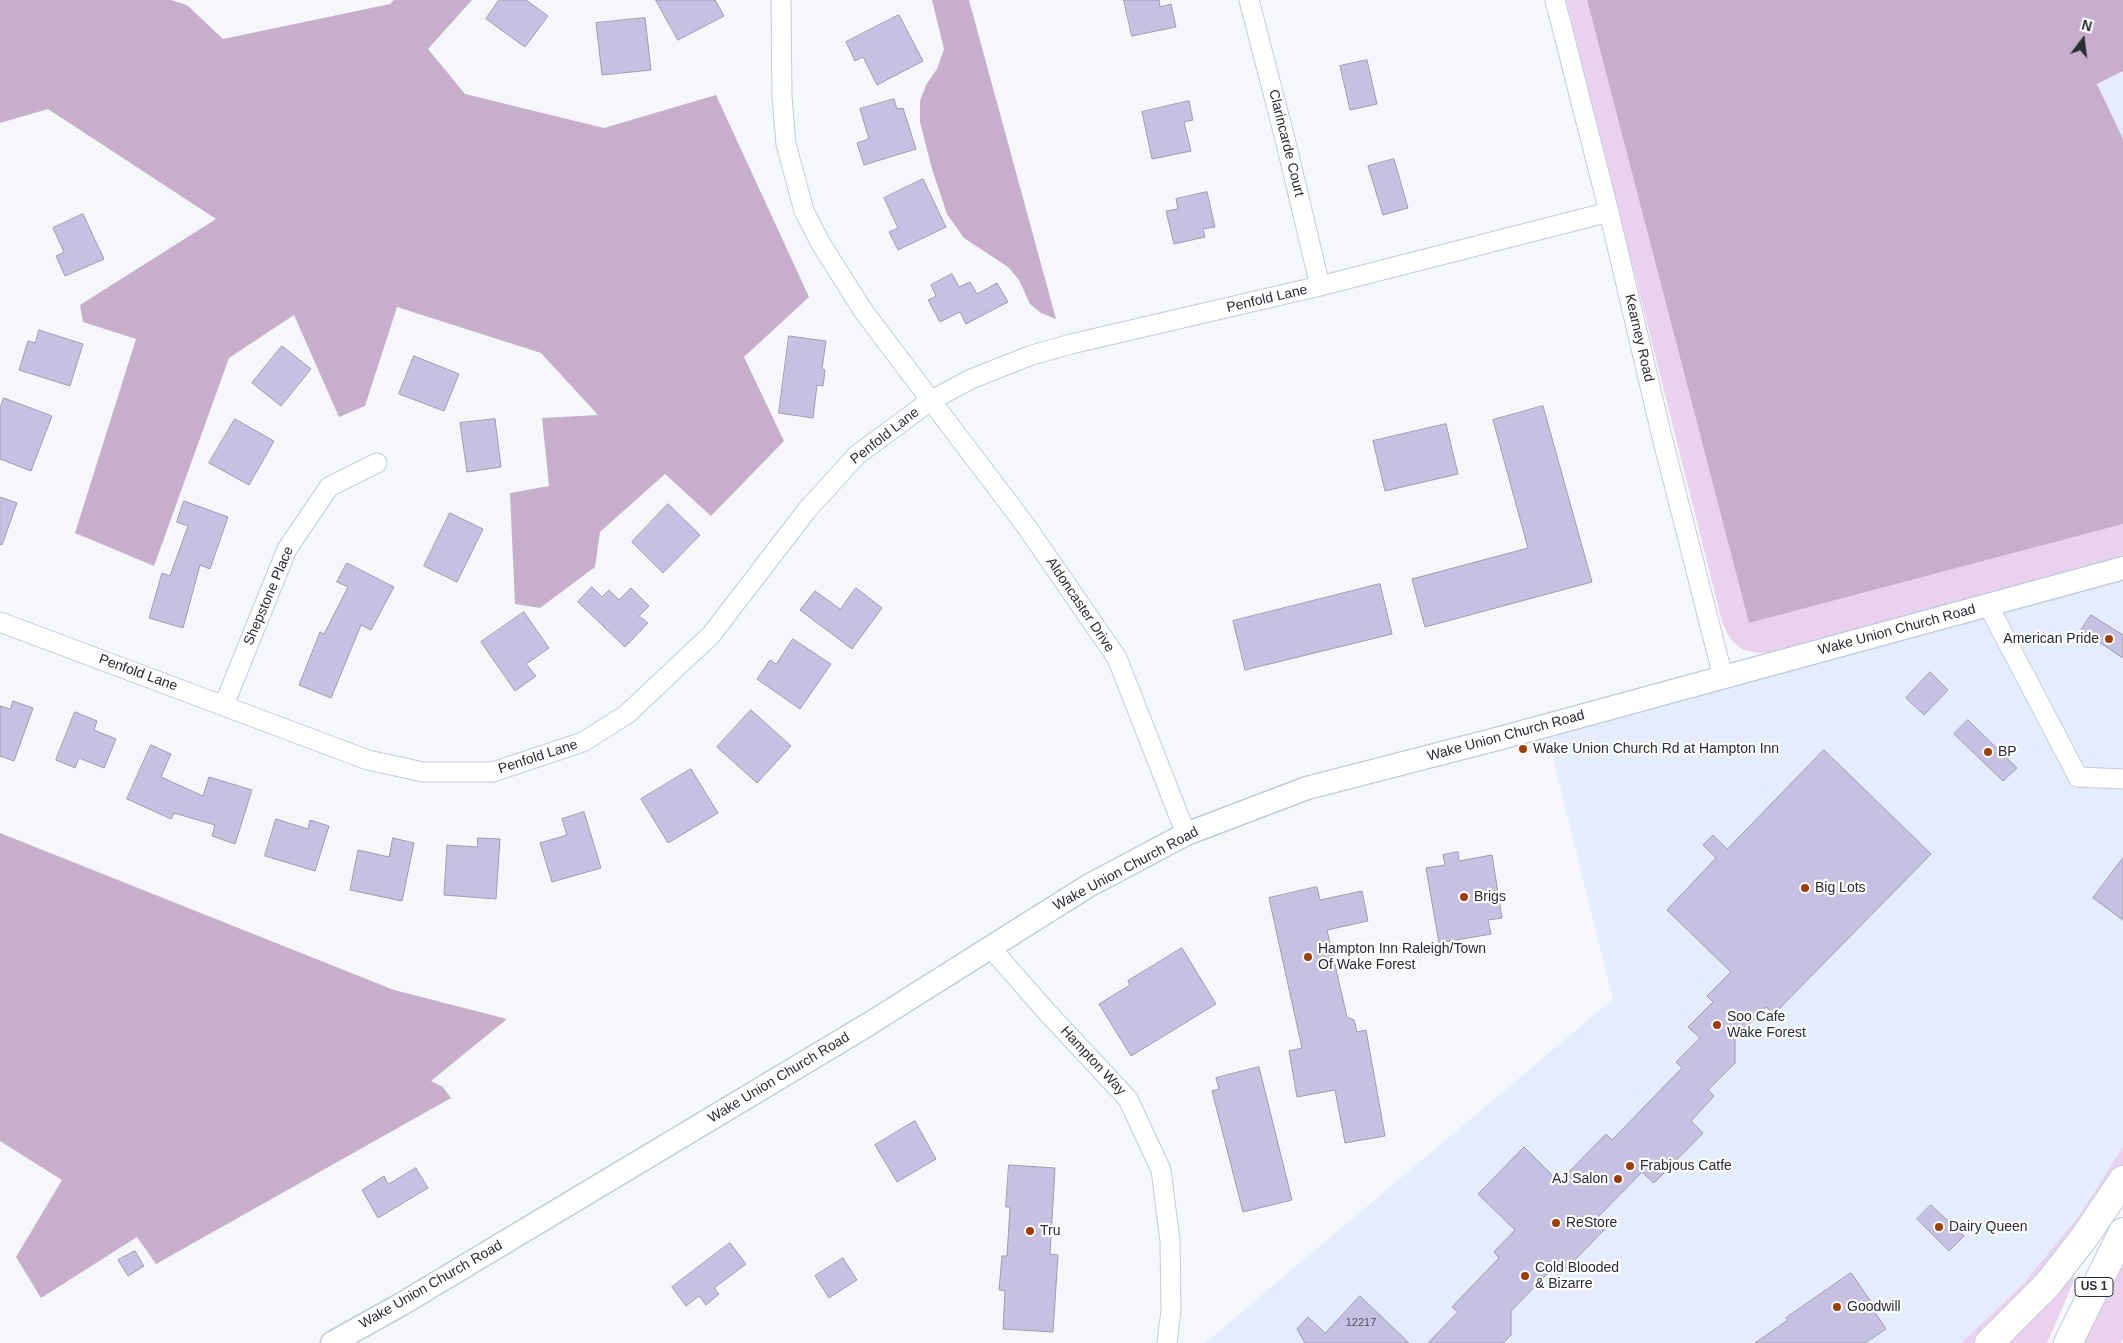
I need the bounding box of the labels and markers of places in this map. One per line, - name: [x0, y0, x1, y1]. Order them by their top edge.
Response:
- place label: American Pride: [2003, 631, 2099, 647]
- marker: American Pride: [2103, 633, 2115, 645]
- place label: Wake Union Church Rd at Hampton Inn: [1533, 741, 1779, 757]
- marker: Wake Union Church Rd at Hampton Inn: [1517, 743, 1529, 755]
- place label: BP: [1998, 744, 2017, 760]
- marker: BP: [1982, 746, 1994, 758]
- place label: Big Lots: [1815, 880, 1866, 896]
- marker: Big Lots: [1799, 882, 1811, 894]
- place label: Brigs: [1474, 889, 1506, 905]
- marker: Brigs: [1458, 891, 1470, 903]
- place label: Hampton Inn Raleigh/Town Of Wake Forest: [1318, 941, 1486, 974]
- marker: Hampton Inn Raleigh/Town Of Wake Forest: [1302, 951, 1314, 963]
- place label: Soo Cafe Wake Forest: [1727, 1009, 1806, 1042]
- marker: Soo Cafe Wake Forest: [1711, 1019, 1723, 1031]
- place label: Frabjous Catfe: [1640, 1158, 1732, 1174]
- marker: Frabjous Catfe: [1624, 1160, 1636, 1172]
- place label: AJ Salon: [1552, 1171, 1608, 1187]
- marker: AJ Salon: [1612, 1173, 1624, 1185]
- place label: ReStore: [1566, 1215, 1617, 1231]
- marker: ReStore: [1550, 1217, 1562, 1229]
- place label: Dairy Queen: [1949, 1219, 2028, 1235]
- marker: Dairy Queen: [1933, 1221, 1945, 1233]
- place label: Tru: [1040, 1223, 1060, 1239]
- marker: Tru: [1024, 1225, 1036, 1237]
- place label: Cold Blooded & Bizarre: [1535, 1260, 1619, 1292]
- marker: Cold Blooded & Bizarre: [1519, 1270, 1531, 1282]
- place label: Goodwill: [1847, 1299, 1901, 1315]
- marker: Goodwill: [1831, 1301, 1843, 1313]

